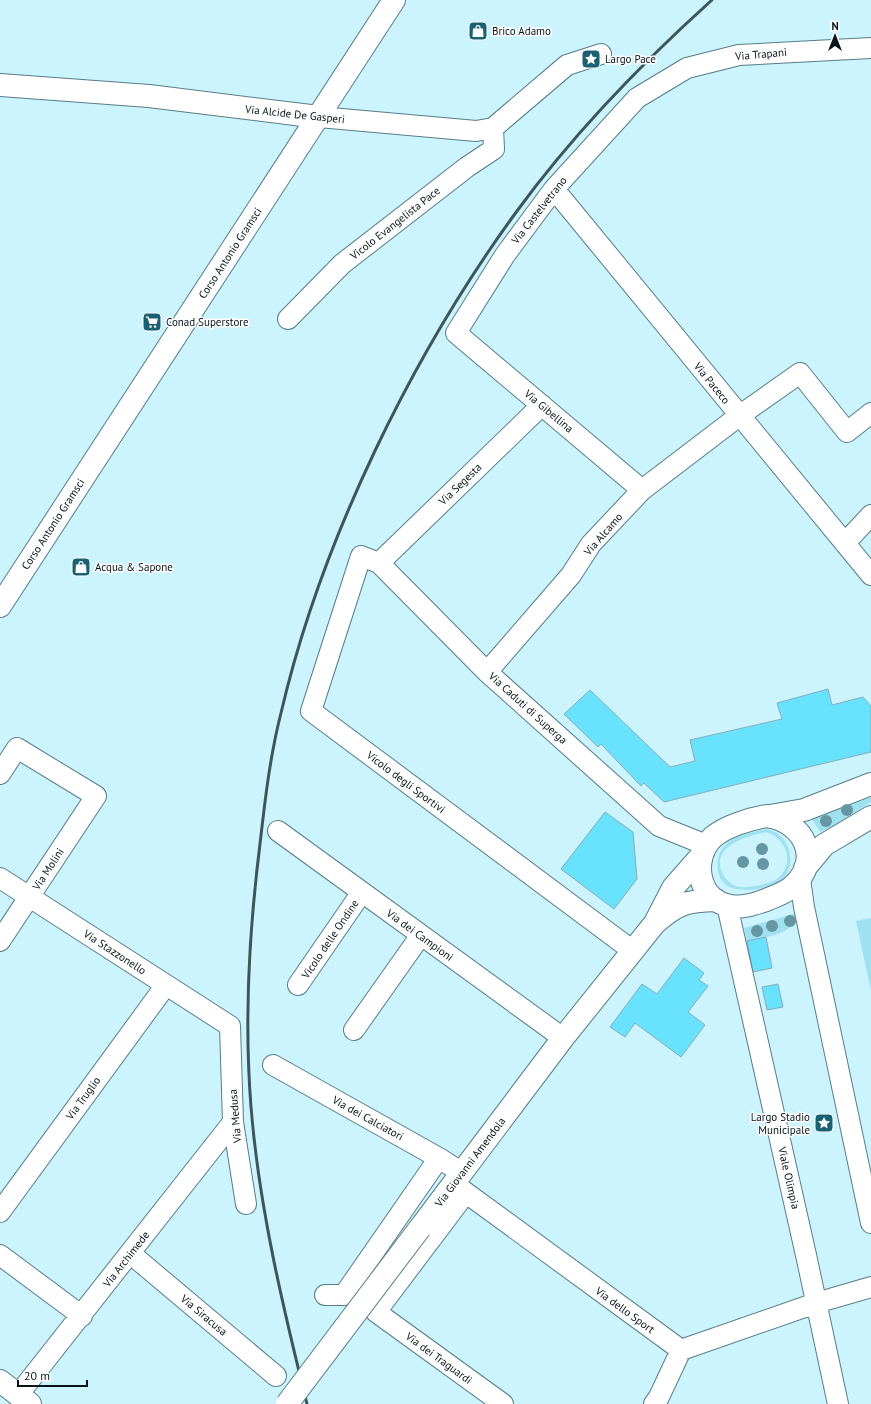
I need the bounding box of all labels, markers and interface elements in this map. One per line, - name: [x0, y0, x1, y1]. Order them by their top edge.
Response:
- north arrow: [815, 16, 855, 56]
- text: N: [831, 19, 839, 33]
- shop icon: Brico Adamo: [467, 20, 489, 42]
- place label: Brico Adamo: [492, 24, 551, 38]
- street label: Via Trapani: [734, 45, 787, 63]
- place icon: Largo Pace: [580, 48, 602, 70]
- place label: Largo Pace: [605, 52, 656, 66]
- street label: Via Alcide De Gasperi: [244, 102, 346, 126]
- street label: Via Castelvetrano: [508, 173, 570, 247]
- street label: Vicolo Evangelista Pace: [346, 183, 443, 263]
- street label: Corso Antonio Gramsci: [195, 205, 265, 301]
- supermarket icon: Conad Superstore: [141, 311, 163, 333]
- place label: Conad Superstore: [166, 315, 249, 329]
- street label: Via Paceco: [690, 359, 733, 407]
- street label: Via Gibellina: [521, 386, 576, 436]
- street label: Via Segesta: [435, 460, 484, 509]
- street label: Corso Antonio Gramsci: [18, 476, 88, 572]
- street label: Via Alcamo: [580, 510, 625, 559]
- shop icon: Acqua & Sapone: [70, 556, 92, 578]
- place label: Acqua & Sapone: [95, 560, 173, 574]
- street label: Via Caduti di Superga: [485, 668, 570, 747]
- street label: Vicolo degli Sportivi: [363, 747, 448, 816]
- street label: Via Molini: [29, 845, 67, 893]
- street label: Vicolo delle Ondine: [298, 896, 362, 982]
- street label: Via dei Campioni: [383, 905, 456, 964]
- street label: Via Stazzonello: [80, 926, 149, 978]
- street label: Via Truglio: [62, 1074, 103, 1123]
- street label: Via Medusa: [226, 1089, 244, 1144]
- street label: Via dei Calciatori: [329, 1092, 406, 1143]
- place label: Largo Stadio Municipale: [751, 1110, 810, 1137]
- place icon: Largo Stadio Municipale: [813, 1112, 835, 1134]
- street label: Via Giovanni Amendola: [431, 1114, 508, 1210]
- street label: Viale Olimpia: [775, 1145, 803, 1210]
- street label: Via Archimede: [99, 1228, 153, 1291]
- street label: Via dello Sport: [592, 1283, 658, 1336]
- street label: Via Siracusa: [177, 1291, 230, 1339]
- street label: Via dei Traguardi: [402, 1329, 475, 1387]
- scale bar: [18, 1362, 87, 1388]
- text: 20 m: [24, 1368, 50, 1383]

